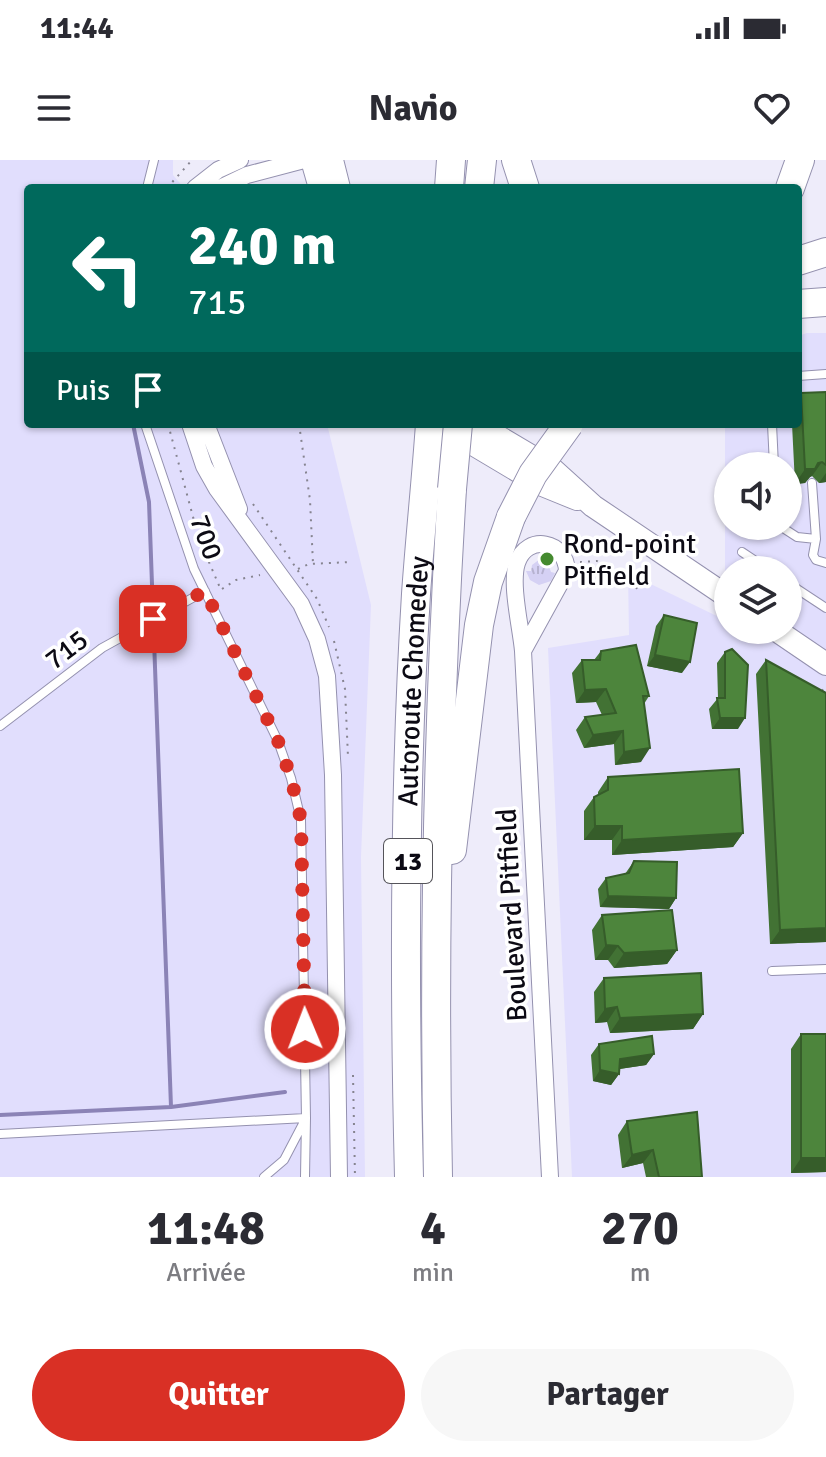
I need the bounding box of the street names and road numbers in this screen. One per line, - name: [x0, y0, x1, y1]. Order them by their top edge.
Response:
- street label: 700: [182, 510, 230, 564]
- street label: Autoroute Chomedey: [391, 555, 437, 807]
- street label: 715: [38, 623, 95, 677]
- street label: Boulevard Pitfield: [489, 808, 535, 1022]
- road number: 13: [384, 839, 432, 883]

